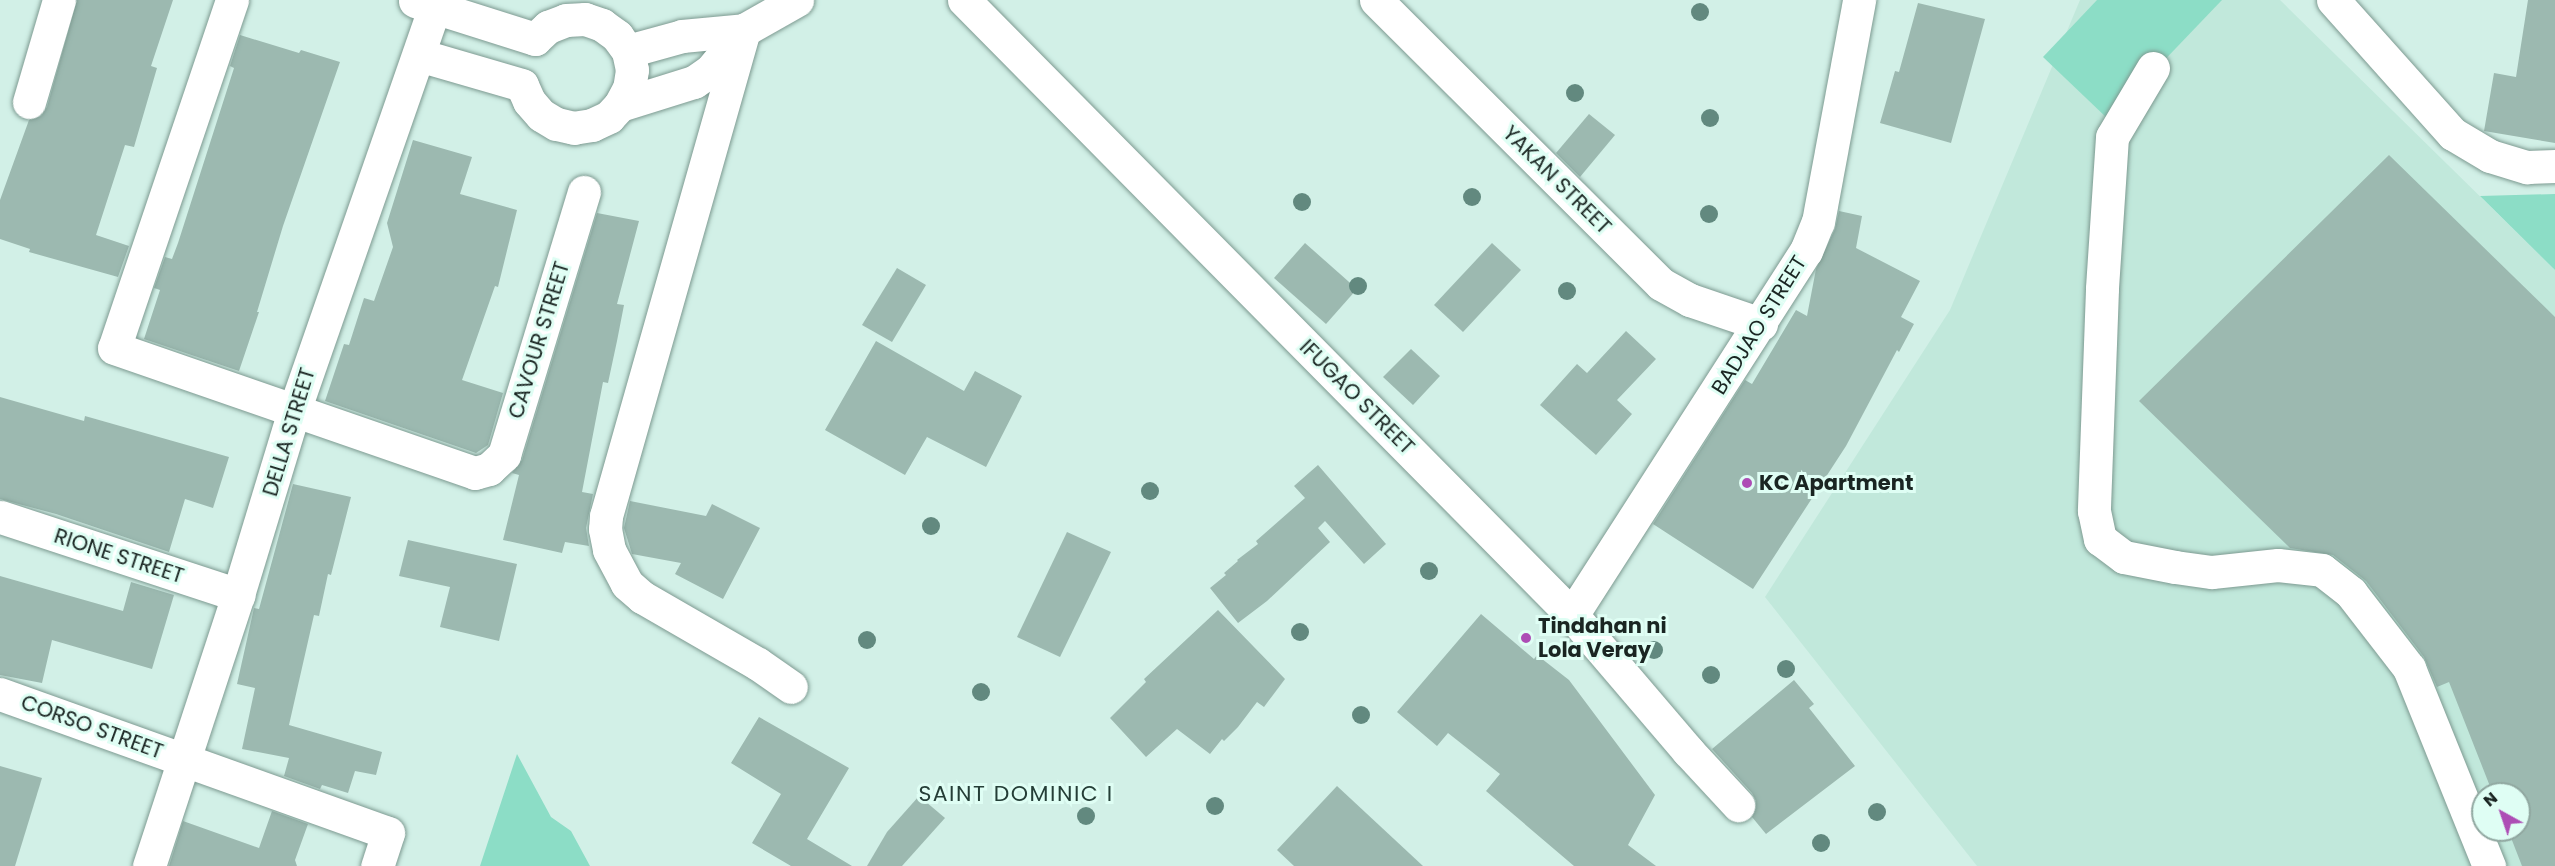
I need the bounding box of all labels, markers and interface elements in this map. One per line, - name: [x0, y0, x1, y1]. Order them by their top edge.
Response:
- street label: YAKAN STREET: [1498, 121, 1616, 239]
- street label: BADJAO STREET: [1706, 251, 1812, 399]
- street label: CAVOUR STREET: [503, 258, 575, 422]
- street label: IFUGAO STREET: [1294, 334, 1420, 460]
- street label: DELLA STREET: [258, 365, 320, 499]
- place label: KC Apartment: [1759, 470, 1913, 496]
- marker: KC Apartment: [1740, 476, 1754, 490]
- street label: RIONE STREET: [51, 523, 187, 589]
- place label: Tindahan ni Lola Veray: [1538, 613, 1667, 663]
- marker: Tindahan ni Lola Veray: [1519, 631, 1533, 645]
- street label: CORSO STREET: [18, 690, 166, 764]
- district label: SAINT DOMINIC I: [918, 781, 1114, 807]
- north arrow: [2471, 782, 2531, 842]
- text: N: [2478, 787, 2502, 812]

